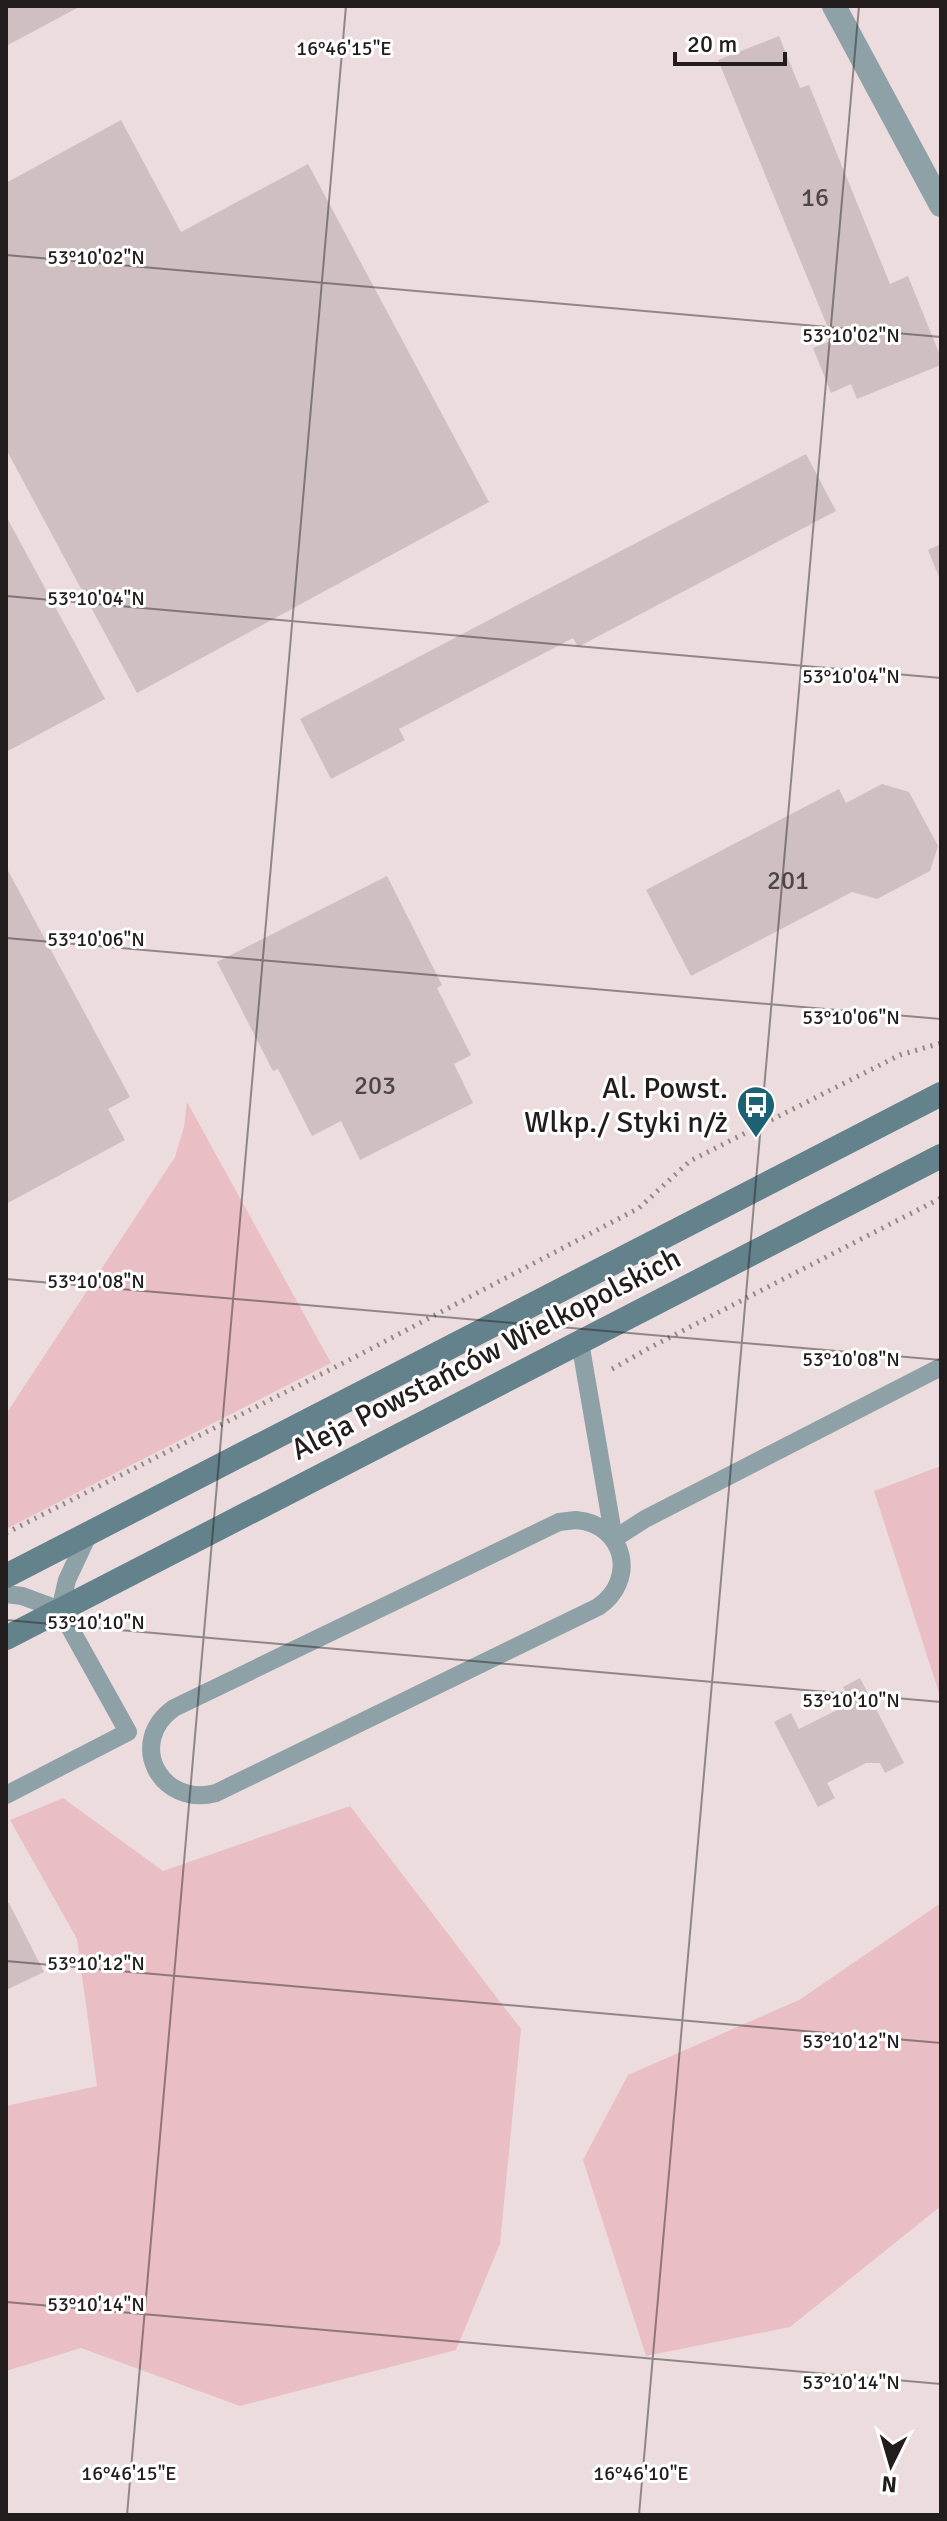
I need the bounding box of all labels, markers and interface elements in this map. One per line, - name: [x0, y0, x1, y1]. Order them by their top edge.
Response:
- scale bar: [675, 16, 785, 66]
- text: 20 m: [687, 29, 737, 59]
- text: 16°46'15"E: [296, 36, 392, 61]
- house number: 16: [801, 182, 829, 214]
- text: 53°10'02"N: [47, 245, 145, 270]
- text: 53°10'02"N: [802, 323, 900, 348]
- text: 53°10'04"N: [47, 586, 145, 611]
- text: 53°10'04"N: [802, 664, 900, 689]
- house number: 201: [767, 865, 809, 897]
- text: 53°10'06"N: [47, 927, 145, 952]
- text: 53°10'06"N: [802, 1005, 900, 1030]
- house number: 203: [354, 1070, 396, 1102]
- place label: Al. Powst. Wlkp./ Styki n/ż: [524, 1070, 728, 1141]
- bus stop icon: Al. Powst. Wlkp./ Styki n/ż: [735, 1084, 777, 1139]
- street label: Aleja Powstańców Wielkopolskich: [285, 1239, 687, 1469]
- text: 53°10'08"N: [47, 1269, 145, 1294]
- text: 53°10'08"N: [802, 1347, 900, 1372]
- text: 53°10'10"N: [47, 1610, 145, 1635]
- text: 53°10'10"N: [802, 1688, 900, 1713]
- text: 53°10'12"N: [47, 1951, 145, 1976]
- text: 53°10'12"N: [802, 2029, 900, 2054]
- text: 53°10'14"N: [47, 2292, 145, 2317]
- text: 53°10'14"N: [802, 2370, 900, 2395]
- north arrow: [851, 2425, 931, 2505]
- text: 16°46'15"E: [81, 2461, 177, 2486]
- text: 16°46'10"E: [593, 2461, 689, 2486]
- text: N: [880, 2470, 898, 2499]

